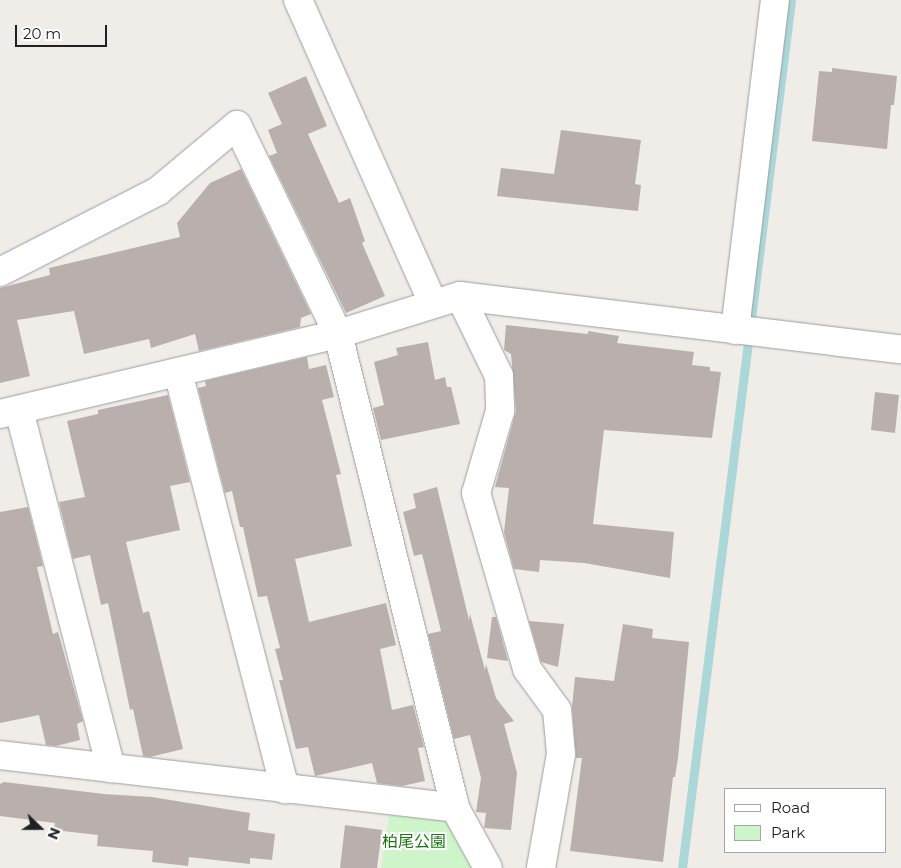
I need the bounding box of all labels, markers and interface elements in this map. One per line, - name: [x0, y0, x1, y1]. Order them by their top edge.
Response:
- scale bar: [18, 15, 110, 47]
- text: 20 m: [23, 24, 61, 43]
- legend: [724, 788, 886, 853]
- text: Road: [771, 798, 810, 817]
- north arrow: [15, 803, 65, 853]
- text: Park: [771, 823, 805, 842]
- text: N: [43, 825, 64, 842]
- park label: 柏尾公園: [382, 832, 446, 852]

